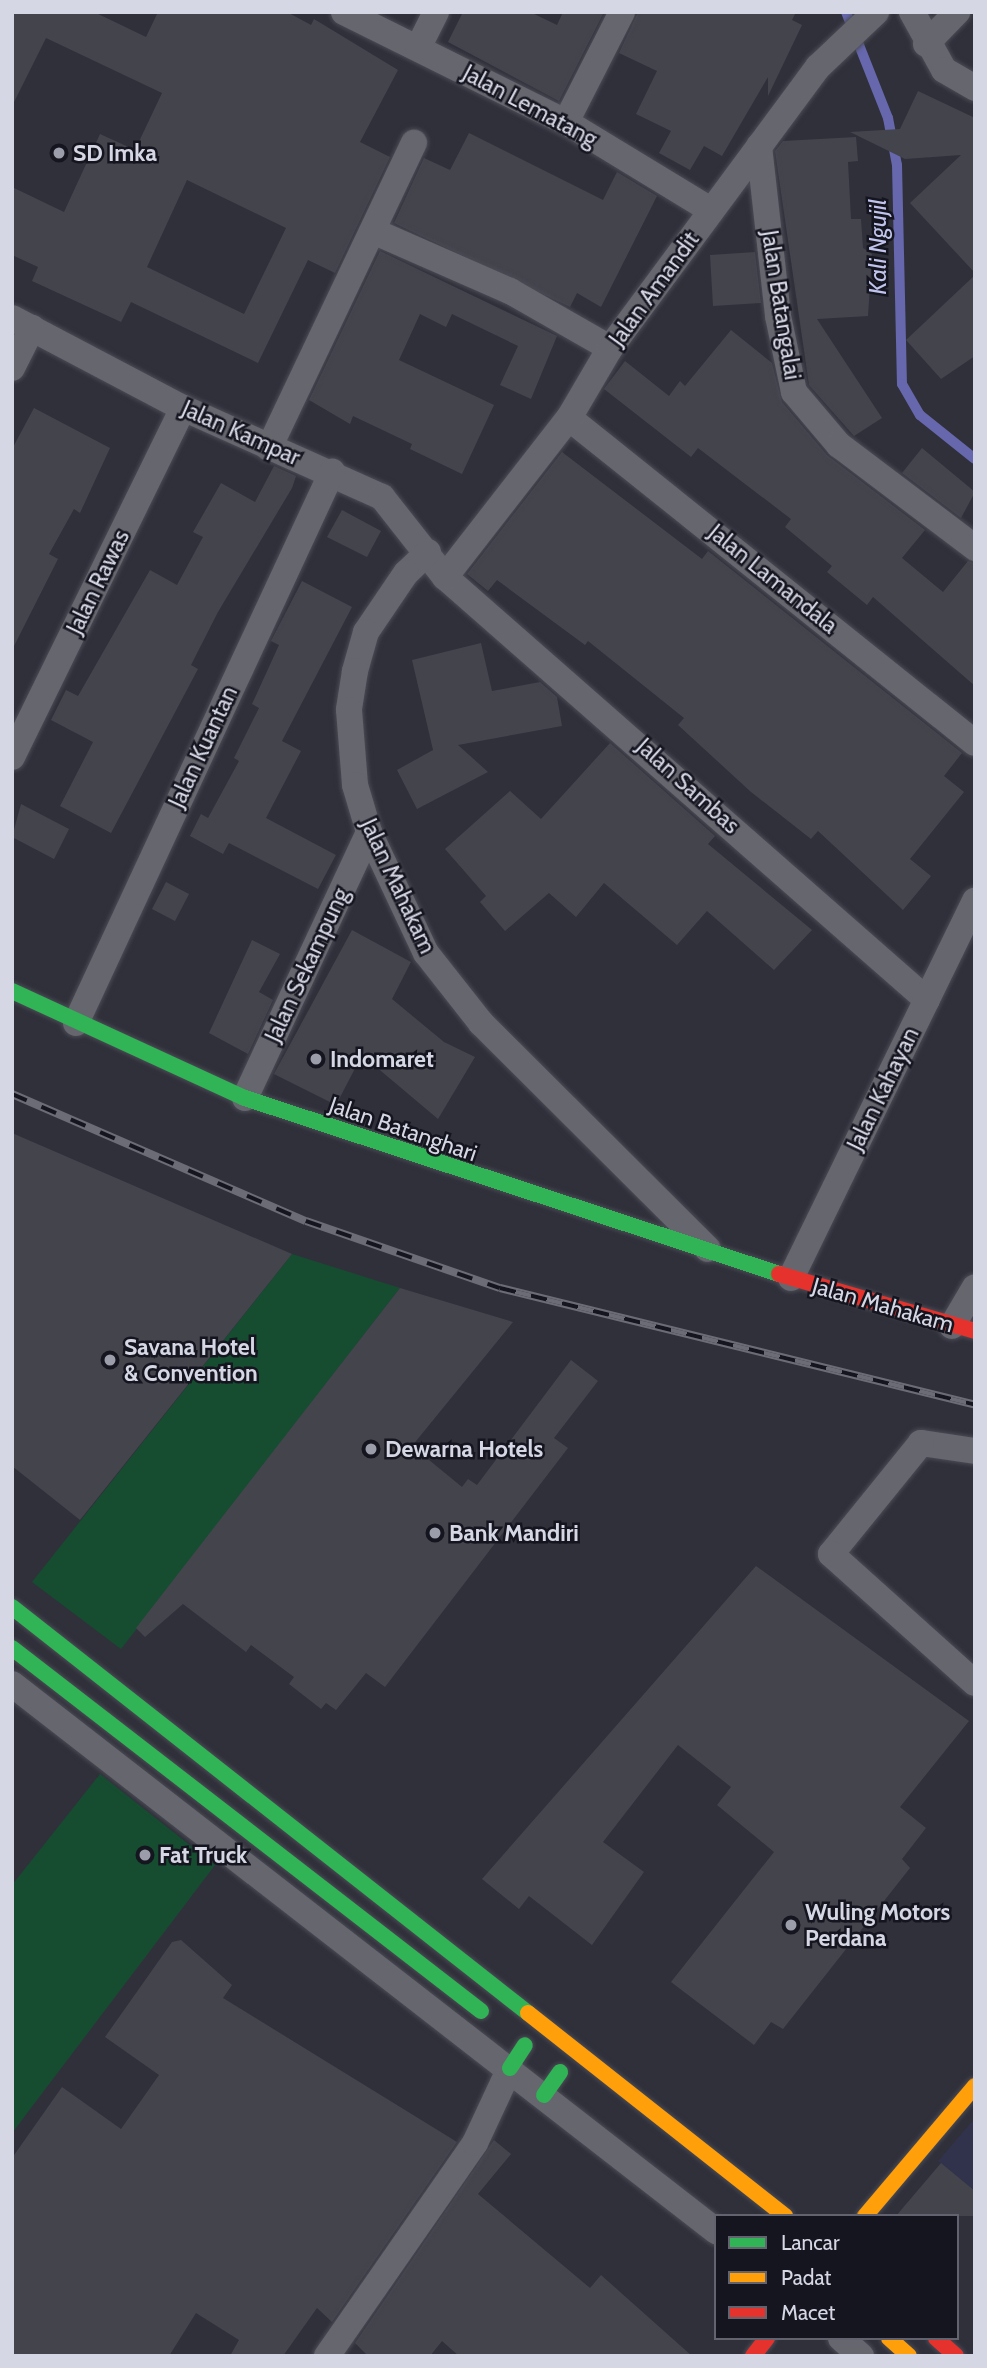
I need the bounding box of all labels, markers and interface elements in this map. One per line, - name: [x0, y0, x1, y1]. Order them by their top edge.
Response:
- street label: Jalan Lematang: [458, 59, 602, 153]
- place label: SD Imka: [73, 139, 157, 167]
- marker: SD Imka: [51, 145, 67, 161]
- water label: Kali Ngujil: [864, 199, 892, 295]
- street label: Jalan Amandit: [603, 226, 705, 352]
- street label: Jalan Batangalai: [756, 228, 806, 382]
- street label: Jalan Kampar: [178, 395, 304, 471]
- street label: Jalan Lamandala: [703, 519, 843, 639]
- street label: Jalan Rawas: [61, 525, 135, 639]
- street label: Jalan Kuantan: [163, 682, 243, 812]
- street label: Jalan Sambas: [631, 733, 745, 839]
- street label: Jalan Mahakam: [355, 814, 441, 958]
- street label: Jalan Sekampung: [259, 884, 355, 1046]
- street label: Jalan Kahayan: [841, 1023, 925, 1155]
- place label: Indomaret: [330, 1045, 434, 1073]
- marker: Indomaret: [308, 1051, 324, 1067]
- street label: Jalan Batanghari: [325, 1091, 481, 1167]
- street label: Jalan Mahakam: [809, 1272, 957, 1338]
- place label: Savana Hotel & Convention: [124, 1333, 258, 1387]
- marker: Savana Hotel & Convention: [102, 1352, 118, 1368]
- place label: Dewarna Hotels: [385, 1435, 543, 1463]
- marker: Dewarna Hotels: [363, 1441, 379, 1457]
- place label: Bank Mandiri: [449, 1519, 579, 1547]
- marker: Bank Mandiri: [427, 1525, 443, 1541]
- place label: Fat Truck: [159, 1841, 247, 1869]
- marker: Fat Truck: [137, 1847, 153, 1863]
- place label: Wuling Motors Perdana: [805, 1898, 950, 1952]
- marker: Wuling Motors Perdana: [783, 1917, 799, 1933]
- legend: [714, 2214, 959, 2340]
- text: Lancar: [781, 2230, 840, 2255]
- text: Padat: [781, 2265, 831, 2290]
- text: Macet: [781, 2300, 835, 2325]

